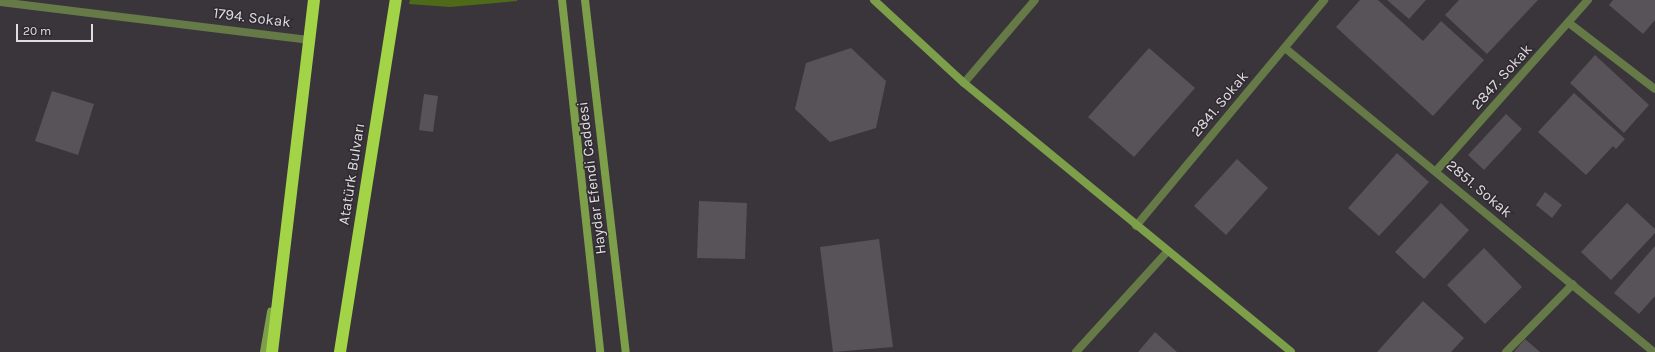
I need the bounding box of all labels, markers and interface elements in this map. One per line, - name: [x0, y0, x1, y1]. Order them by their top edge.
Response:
- street label: 1794. Sokak: [212, 4, 292, 32]
- scale bar: [18, 16, 95, 42]
- text: 20 m: [23, 24, 51, 38]
- street label: 2847. Sokak: [1468, 41, 1536, 113]
- street label: 2841. Sokak: [1187, 68, 1253, 140]
- street label: Haydar Efendi Caddesi: [574, 101, 610, 255]
- street label: Atatürk Bulvarı: [335, 122, 369, 226]
- street label: 2851. Sokak: [1443, 156, 1515, 222]

